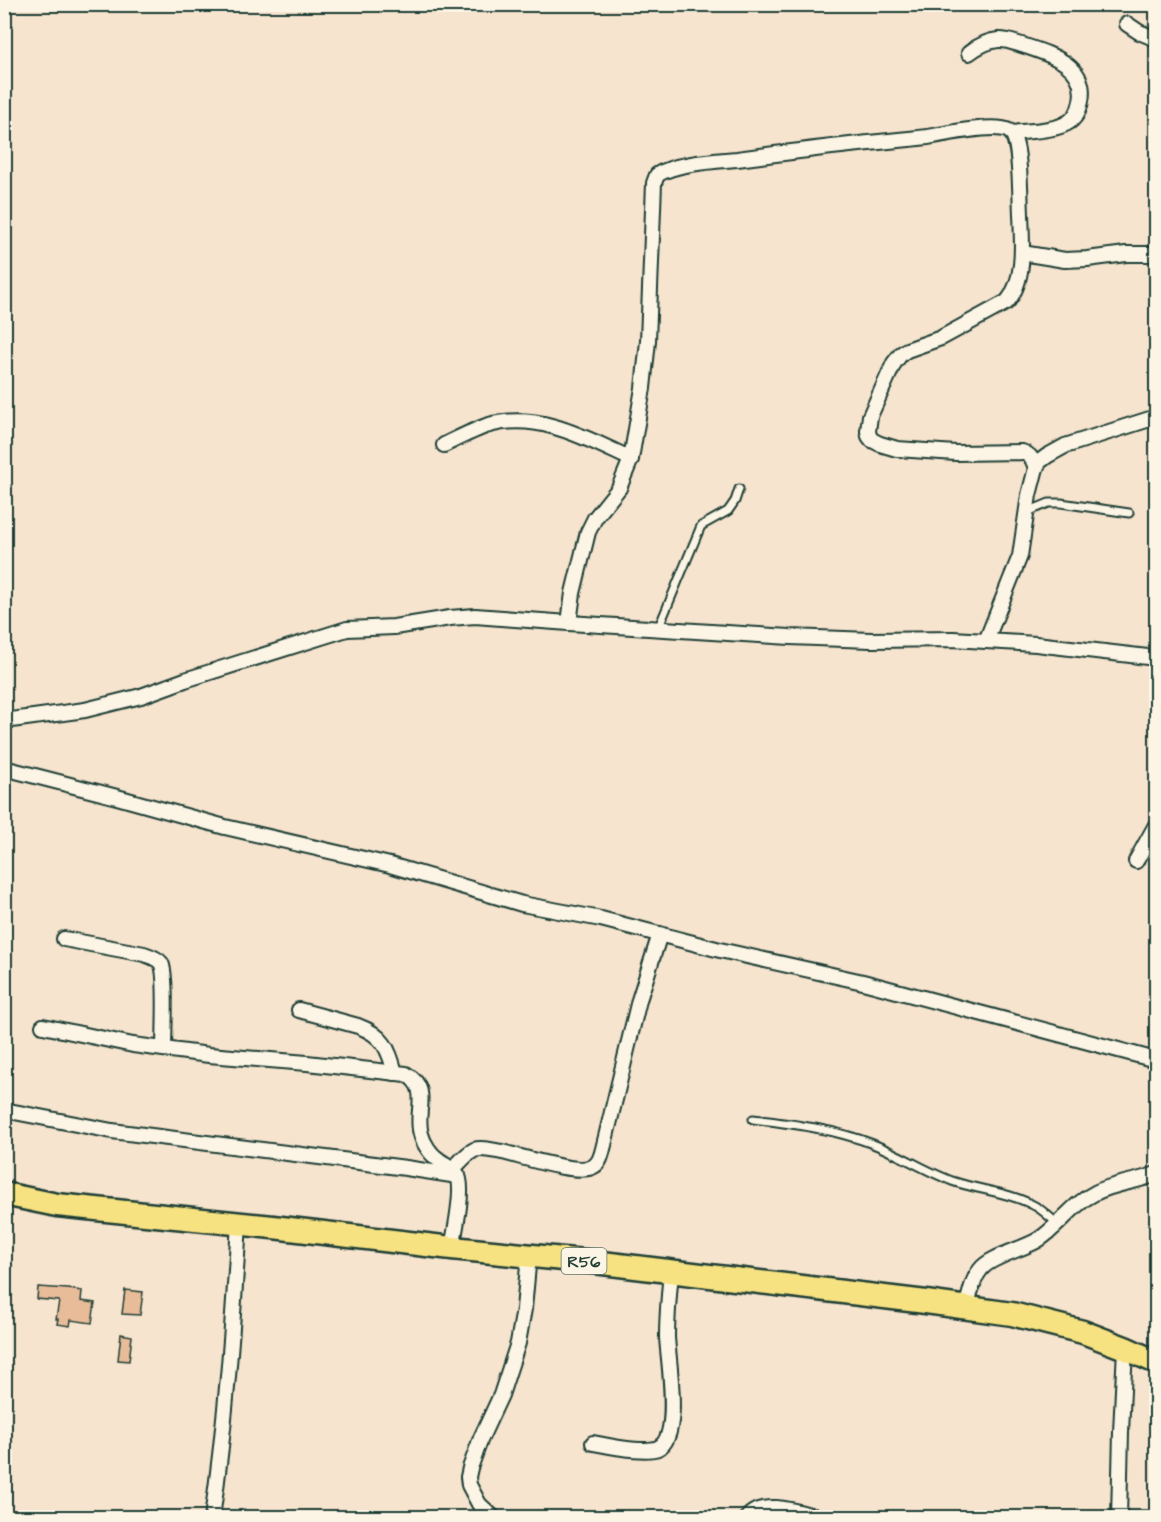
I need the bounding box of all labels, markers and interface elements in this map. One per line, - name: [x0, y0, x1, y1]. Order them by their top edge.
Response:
- road number: R56: [562, 1248, 606, 1274]

